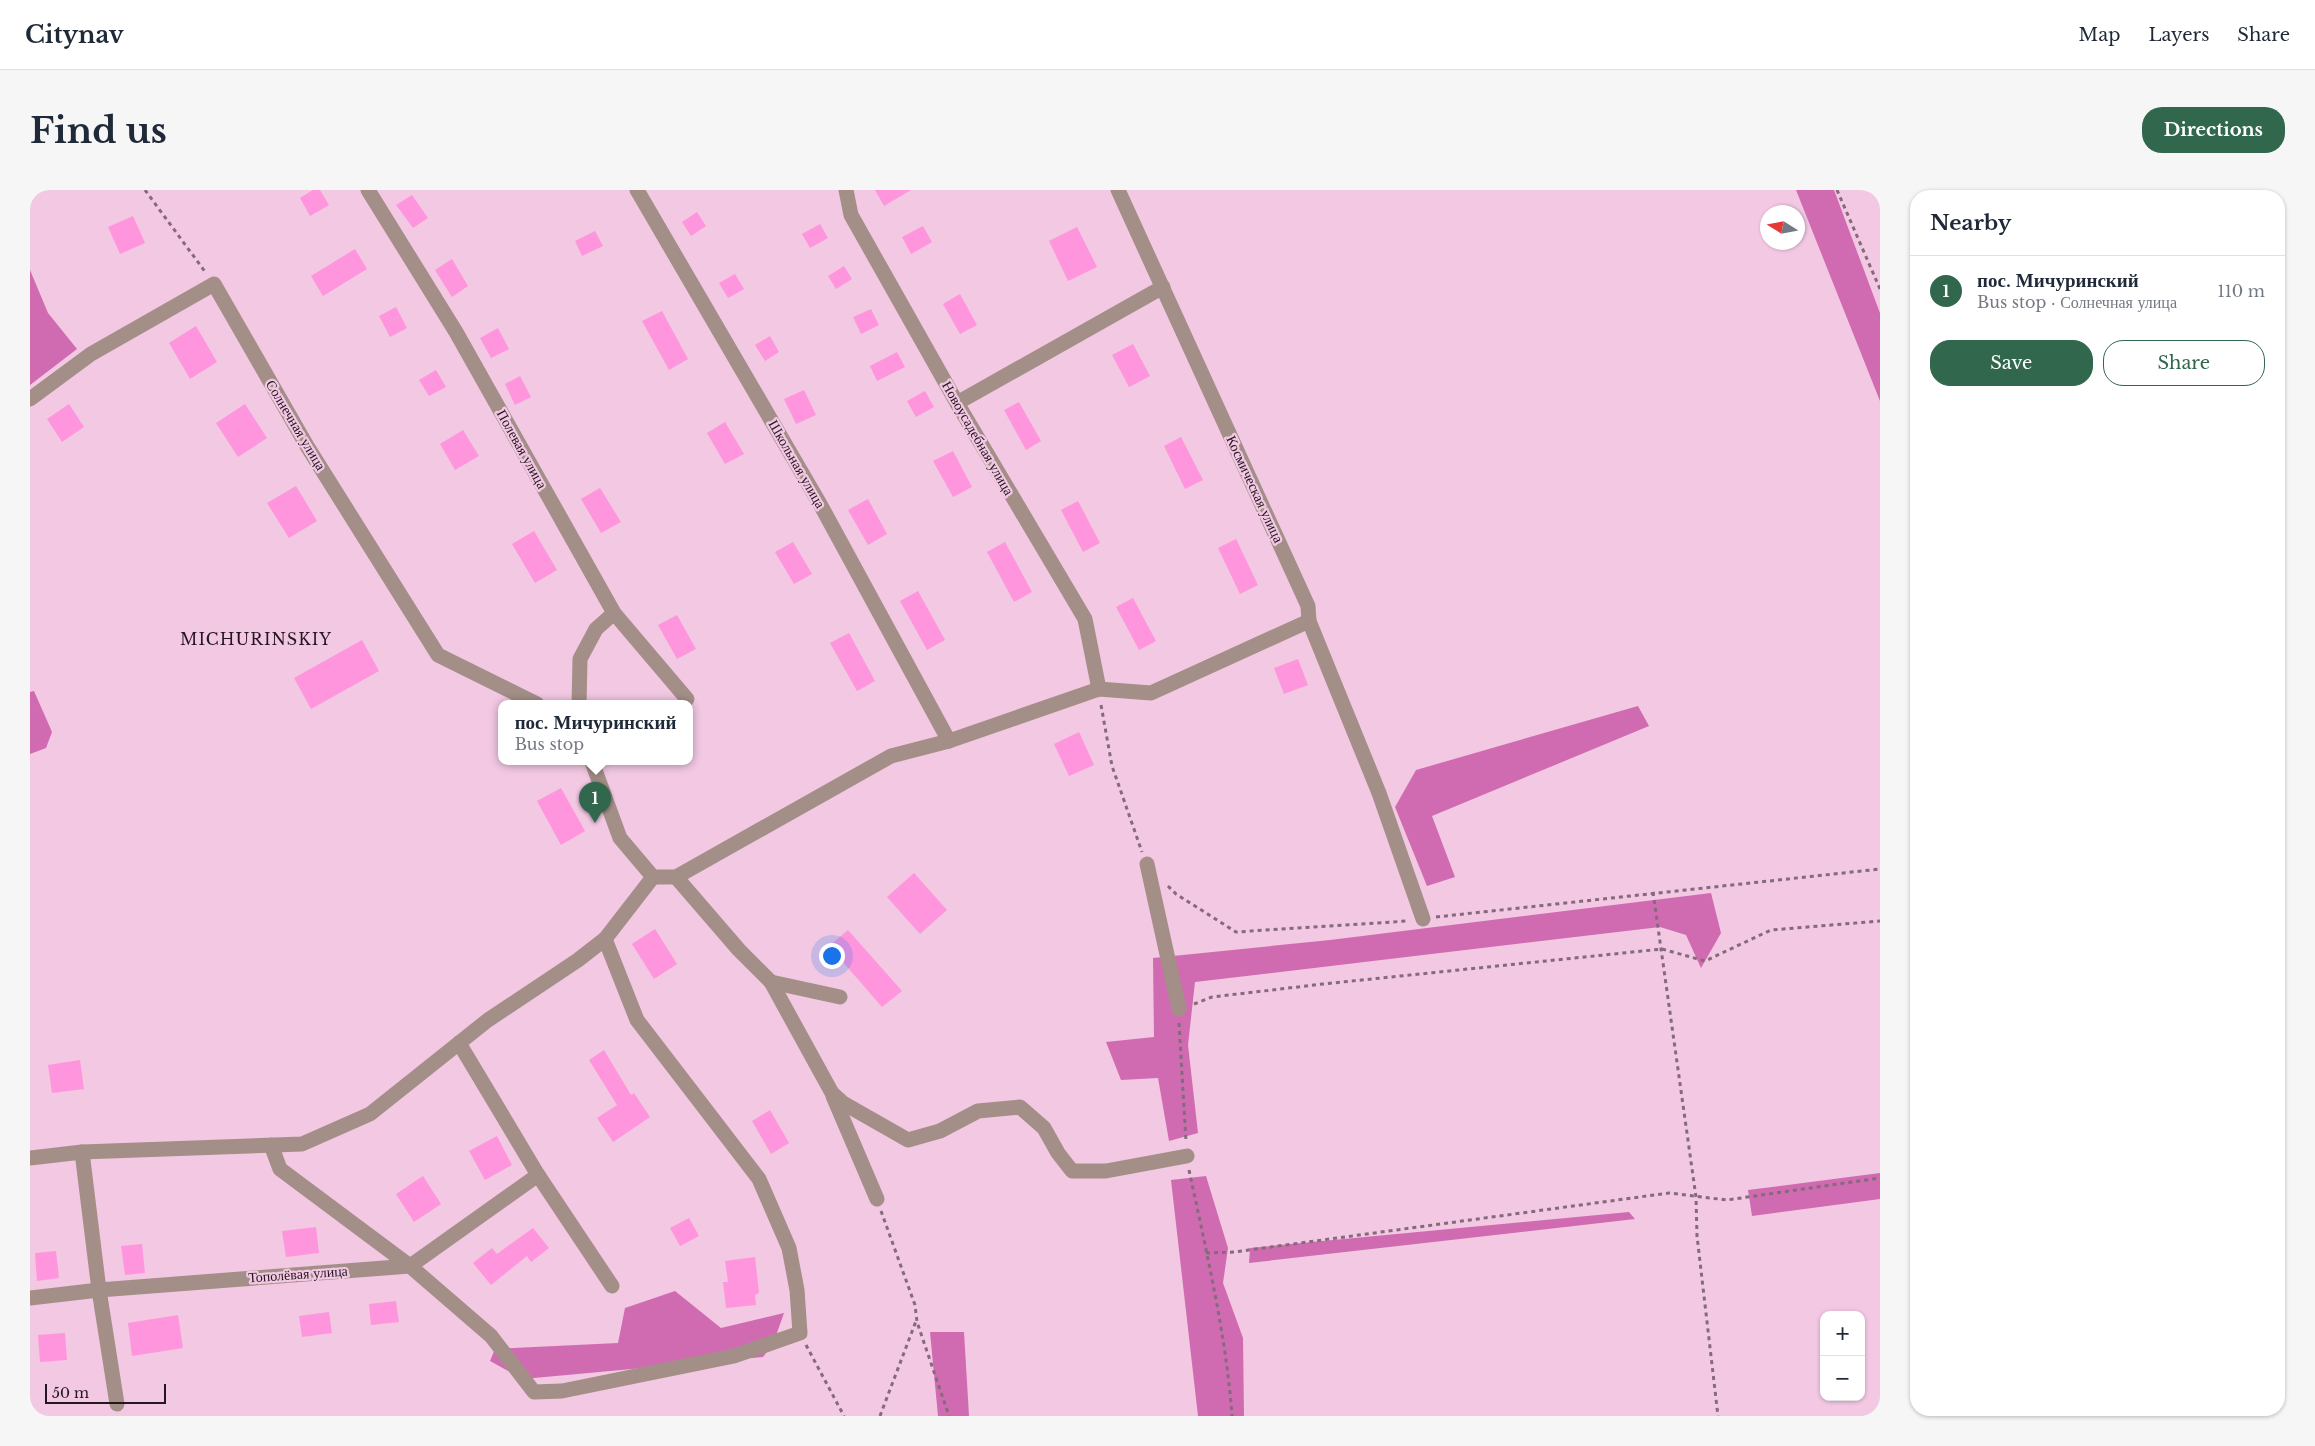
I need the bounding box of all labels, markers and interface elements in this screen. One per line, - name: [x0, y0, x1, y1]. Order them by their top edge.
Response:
- text: Citynav: [25, 20, 124, 49]
- text: Map: [2079, 24, 2120, 46]
- text: Layers: [2148, 24, 2209, 46]
- text: Share: [2237, 24, 2290, 46]
- button: Directions: [2142, 107, 2285, 153]
- text: Find us: [30, 109, 167, 152]
- north arrow: [1760, 205, 1805, 250]
- text: Nearby: [1930, 210, 2011, 236]
- text: пос. Мичуринский: [1977, 269, 2139, 292]
- text: 1: [1943, 281, 1949, 301]
- text: 110 m: [2218, 281, 2265, 301]
- text: Bus stop · Солнечная улица: [1977, 292, 2177, 312]
- button: Save: [1930, 340, 2093, 386]
- button: Share: [2103, 340, 2265, 386]
- street label: Солнечная улица: [262, 377, 330, 474]
- street label: Новоусадебная улица: [938, 378, 1018, 499]
- street label: Полевая улица: [493, 406, 552, 492]
- street label: Школьная улица: [764, 417, 830, 512]
- street label: Космическая улица: [1222, 433, 1288, 546]
- district label: MICHURINSKIY: [180, 629, 332, 649]
- popup: [498, 700, 693, 765]
- text: пос. Мичуринский: [515, 711, 676, 734]
- text: Bus stop: [515, 734, 584, 754]
- pin: 1: [579, 782, 611, 823]
- your location: [819, 943, 845, 969]
- street label: Тополёвая улица: [248, 1261, 349, 1286]
- map controls: [1820, 1311, 1865, 1401]
- button: +: [1820, 1311, 1865, 1356]
- button: −: [1820, 1356, 1865, 1401]
- scale bar: [45, 1381, 166, 1404]
- text: 50 m: [52, 1384, 89, 1402]

